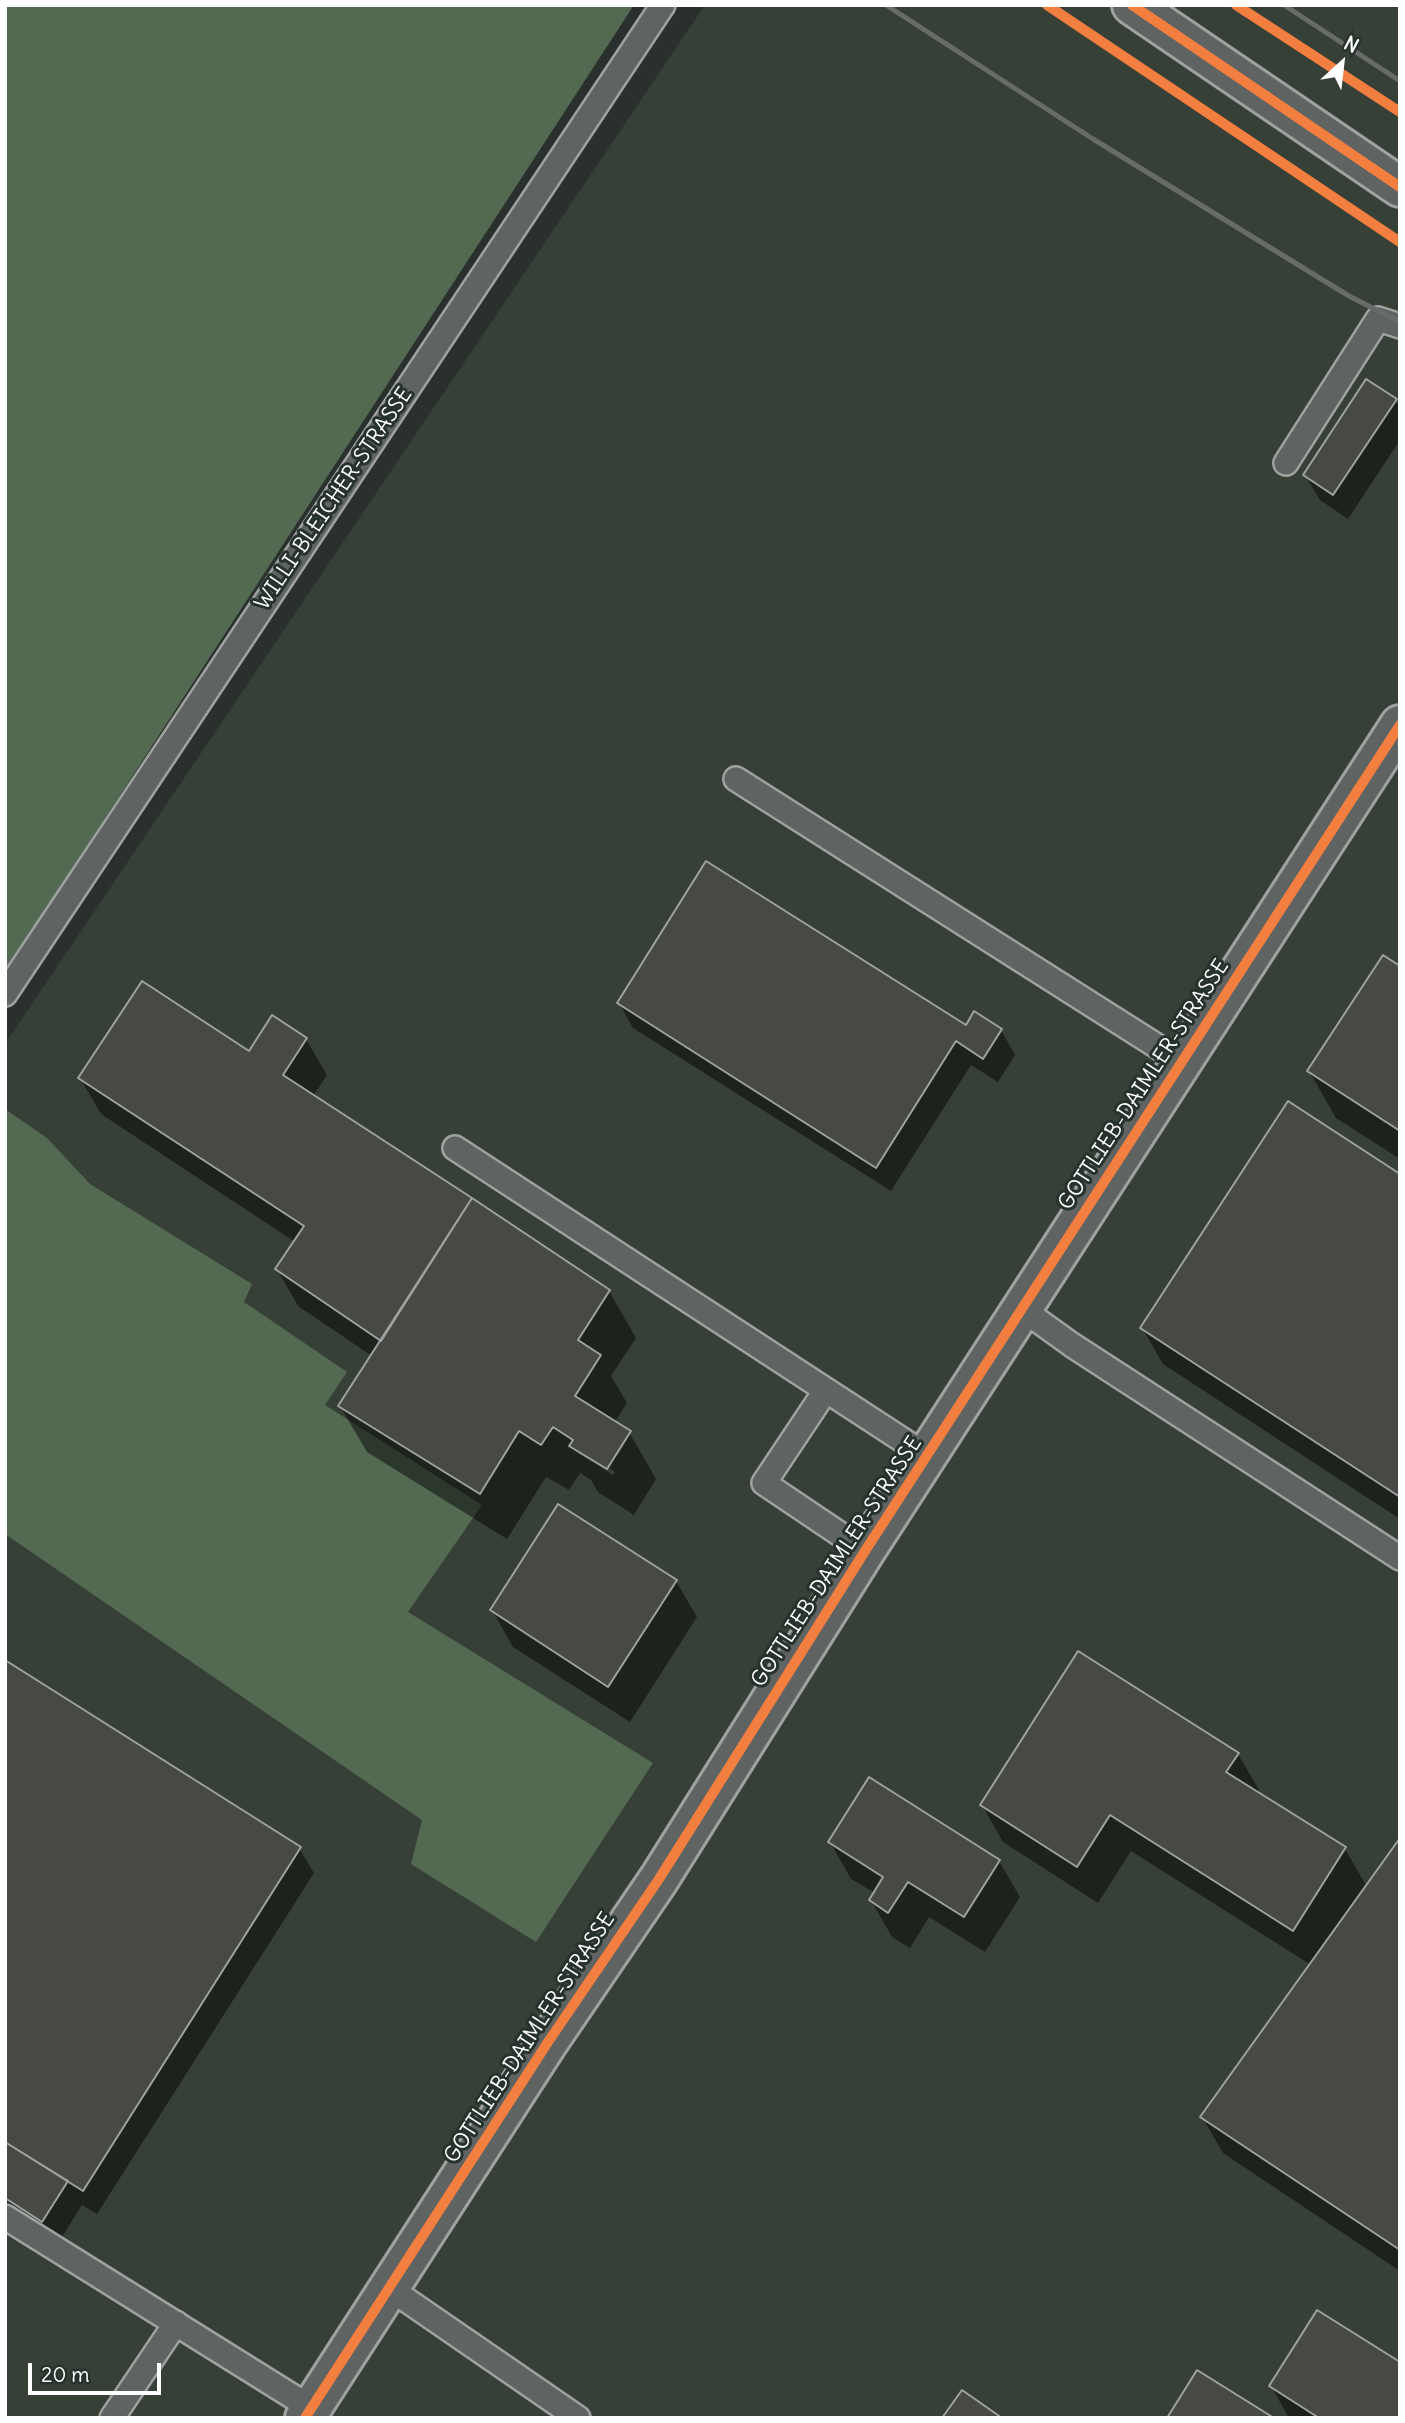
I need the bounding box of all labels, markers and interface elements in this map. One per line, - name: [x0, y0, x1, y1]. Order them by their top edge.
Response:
- north arrow: [1307, 28, 1377, 98]
- text: N: [1340, 31, 1363, 58]
- street label: WILLI-BLEICHER-STRASSE: [250, 383, 418, 615]
- street label: GOTTLIEB-DAIMLER-STRASSE: [1054, 955, 1234, 1215]
- street label: GOTTLIEB-DAIMLER-STRASSE: [747, 1432, 927, 1692]
- street label: GOTTLIEB-DAIMLER-STRASSE: [440, 1908, 620, 2168]
- scale bar: [32, 2350, 164, 2394]
- text: 20 m: [41, 2361, 90, 2388]

